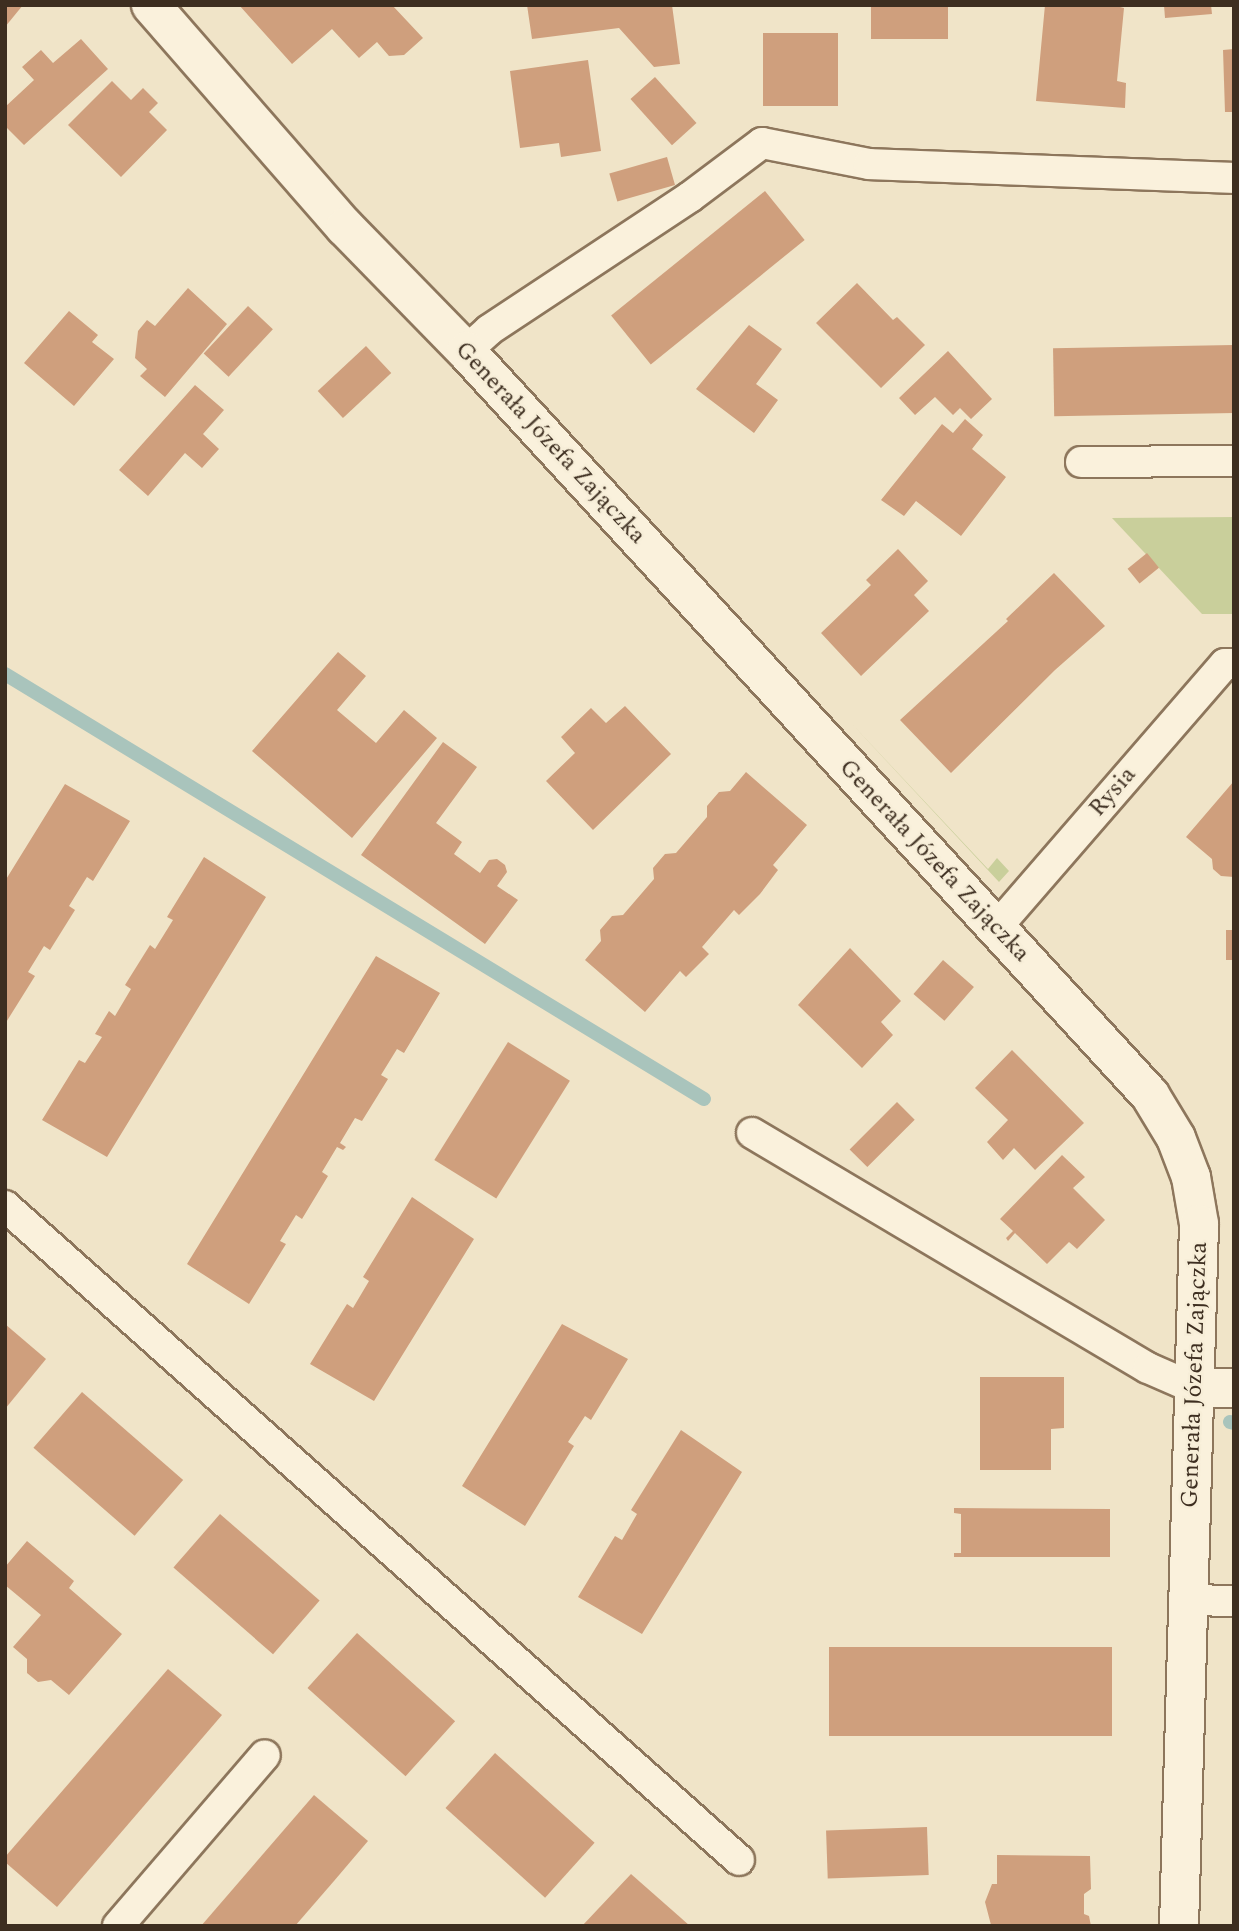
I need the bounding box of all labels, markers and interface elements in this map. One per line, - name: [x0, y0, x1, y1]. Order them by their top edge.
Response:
- street label: Generała Józefa Zajączka: [449, 336, 651, 550]
- street label: Generała Józefa Zajączka: [833, 754, 1035, 968]
- street label: Rysia: [1083, 761, 1143, 823]
- street label: Generała Józefa Zajączka: [1176, 1241, 1214, 1509]

